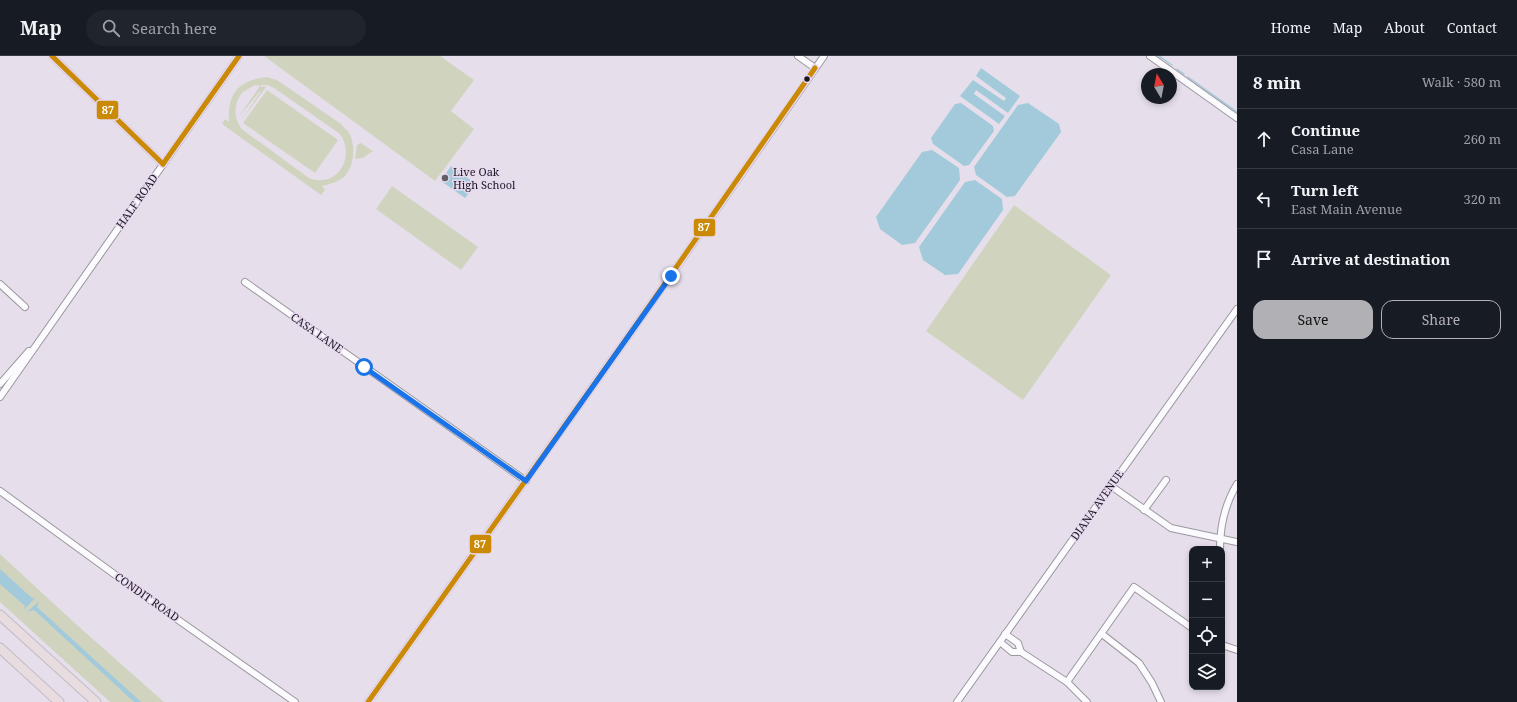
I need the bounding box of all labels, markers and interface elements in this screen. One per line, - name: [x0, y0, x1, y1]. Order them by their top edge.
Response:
- search box: [86, 10, 366, 46]
- text: Map: [20, 15, 62, 41]
- icon: search: [100, 17, 122, 39]
- text: Search here: [132, 18, 217, 38]
- text: Home: [1271, 18, 1311, 37]
- text: Map: [1333, 18, 1362, 37]
- text: About: [1384, 18, 1425, 37]
- text: Contact: [1447, 18, 1497, 37]
- north arrow: [1141, 68, 1177, 104]
- text: 8 min: [1253, 71, 1301, 94]
- text: Walk · 580 m: [1422, 73, 1501, 91]
- unlabelled marker: [802, 74, 812, 84]
- line badge: 87: [96, 100, 119, 120]
- text: 87: [102, 102, 114, 117]
- text: Continue: [1291, 120, 1360, 140]
- icon: ahead: [1253, 128, 1275, 150]
- text: 260 m: [1464, 130, 1501, 148]
- text: Casa Lane: [1291, 140, 1354, 158]
- place label: Live Oak High School: [453, 164, 516, 192]
- street label: HALF ROAD: [112, 170, 161, 231]
- marker: Live Oak High School: [440, 173, 450, 183]
- text: Turn left: [1291, 180, 1359, 200]
- icon: left: [1253, 188, 1275, 210]
- text: 320 m: [1464, 190, 1501, 208]
- text: East Main Avenue: [1291, 200, 1402, 218]
- line badge: 87: [693, 218, 716, 237]
- text: 87: [698, 219, 710, 234]
- icon: arrive: [1253, 248, 1275, 270]
- text: Arrive at destination: [1291, 249, 1450, 269]
- route end: [662, 267, 680, 285]
- button: Save: [1253, 300, 1373, 339]
- button: Share: [1381, 300, 1501, 339]
- street label: CASA LANE: [288, 309, 347, 356]
- route start: [355, 358, 373, 376]
- street label: DIANA AVENUE: [1067, 466, 1127, 543]
- line badge: 87: [469, 534, 492, 554]
- text: 87: [474, 536, 486, 551]
- map controls: [1189, 546, 1225, 690]
- button: +: [1189, 546, 1225, 582]
- street label: CONDIT ROAD: [112, 569, 183, 624]
- button: −: [1189, 582, 1225, 618]
- button: locate: [1189, 618, 1225, 654]
- button: layers: [1189, 654, 1225, 690]

